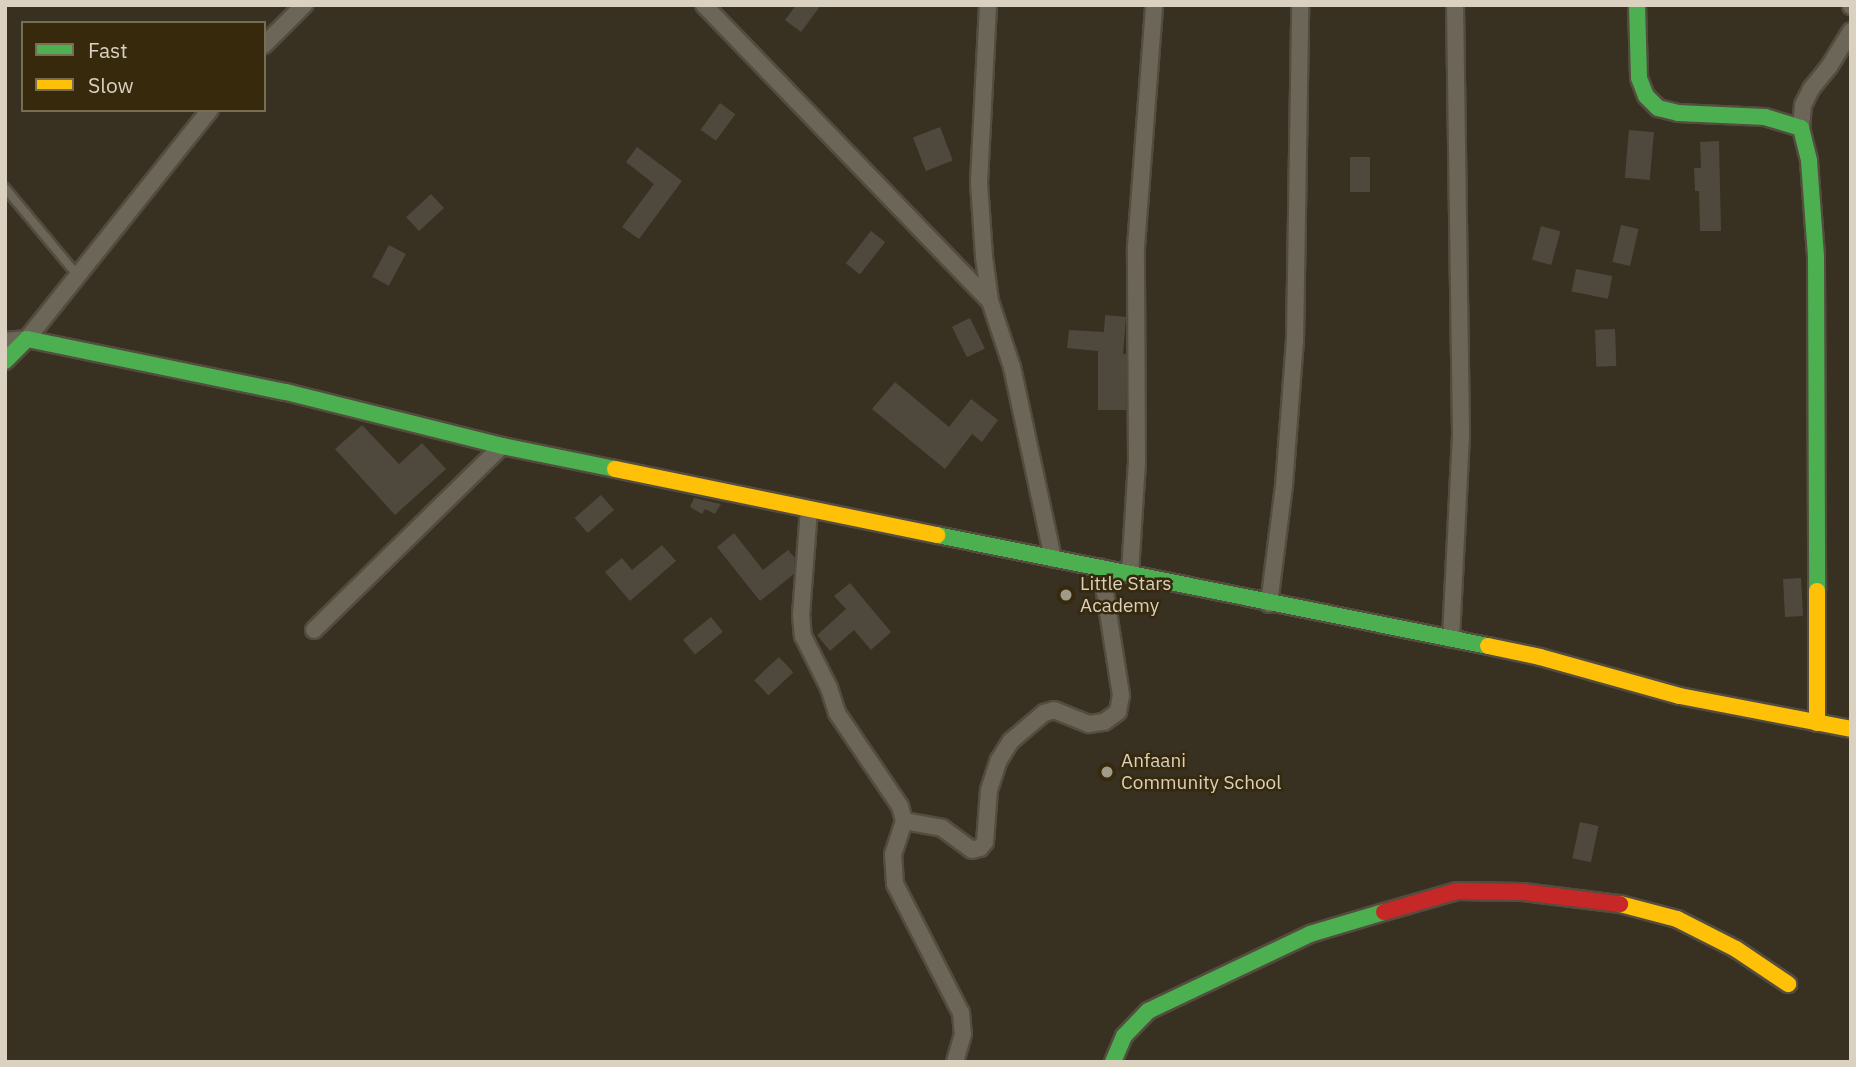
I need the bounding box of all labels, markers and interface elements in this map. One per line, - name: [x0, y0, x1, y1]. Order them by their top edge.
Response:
- legend: [21, 21, 266, 112]
- text: Fast: [88, 36, 128, 64]
- text: Slow: [88, 71, 134, 99]
- place label: Little Stars Academy: [1080, 573, 1172, 617]
- marker: Little Stars Academy: [1058, 587, 1074, 603]
- place label: Anfaani Community School: [1121, 750, 1281, 794]
- marker: Anfaani Community School: [1099, 764, 1115, 780]

